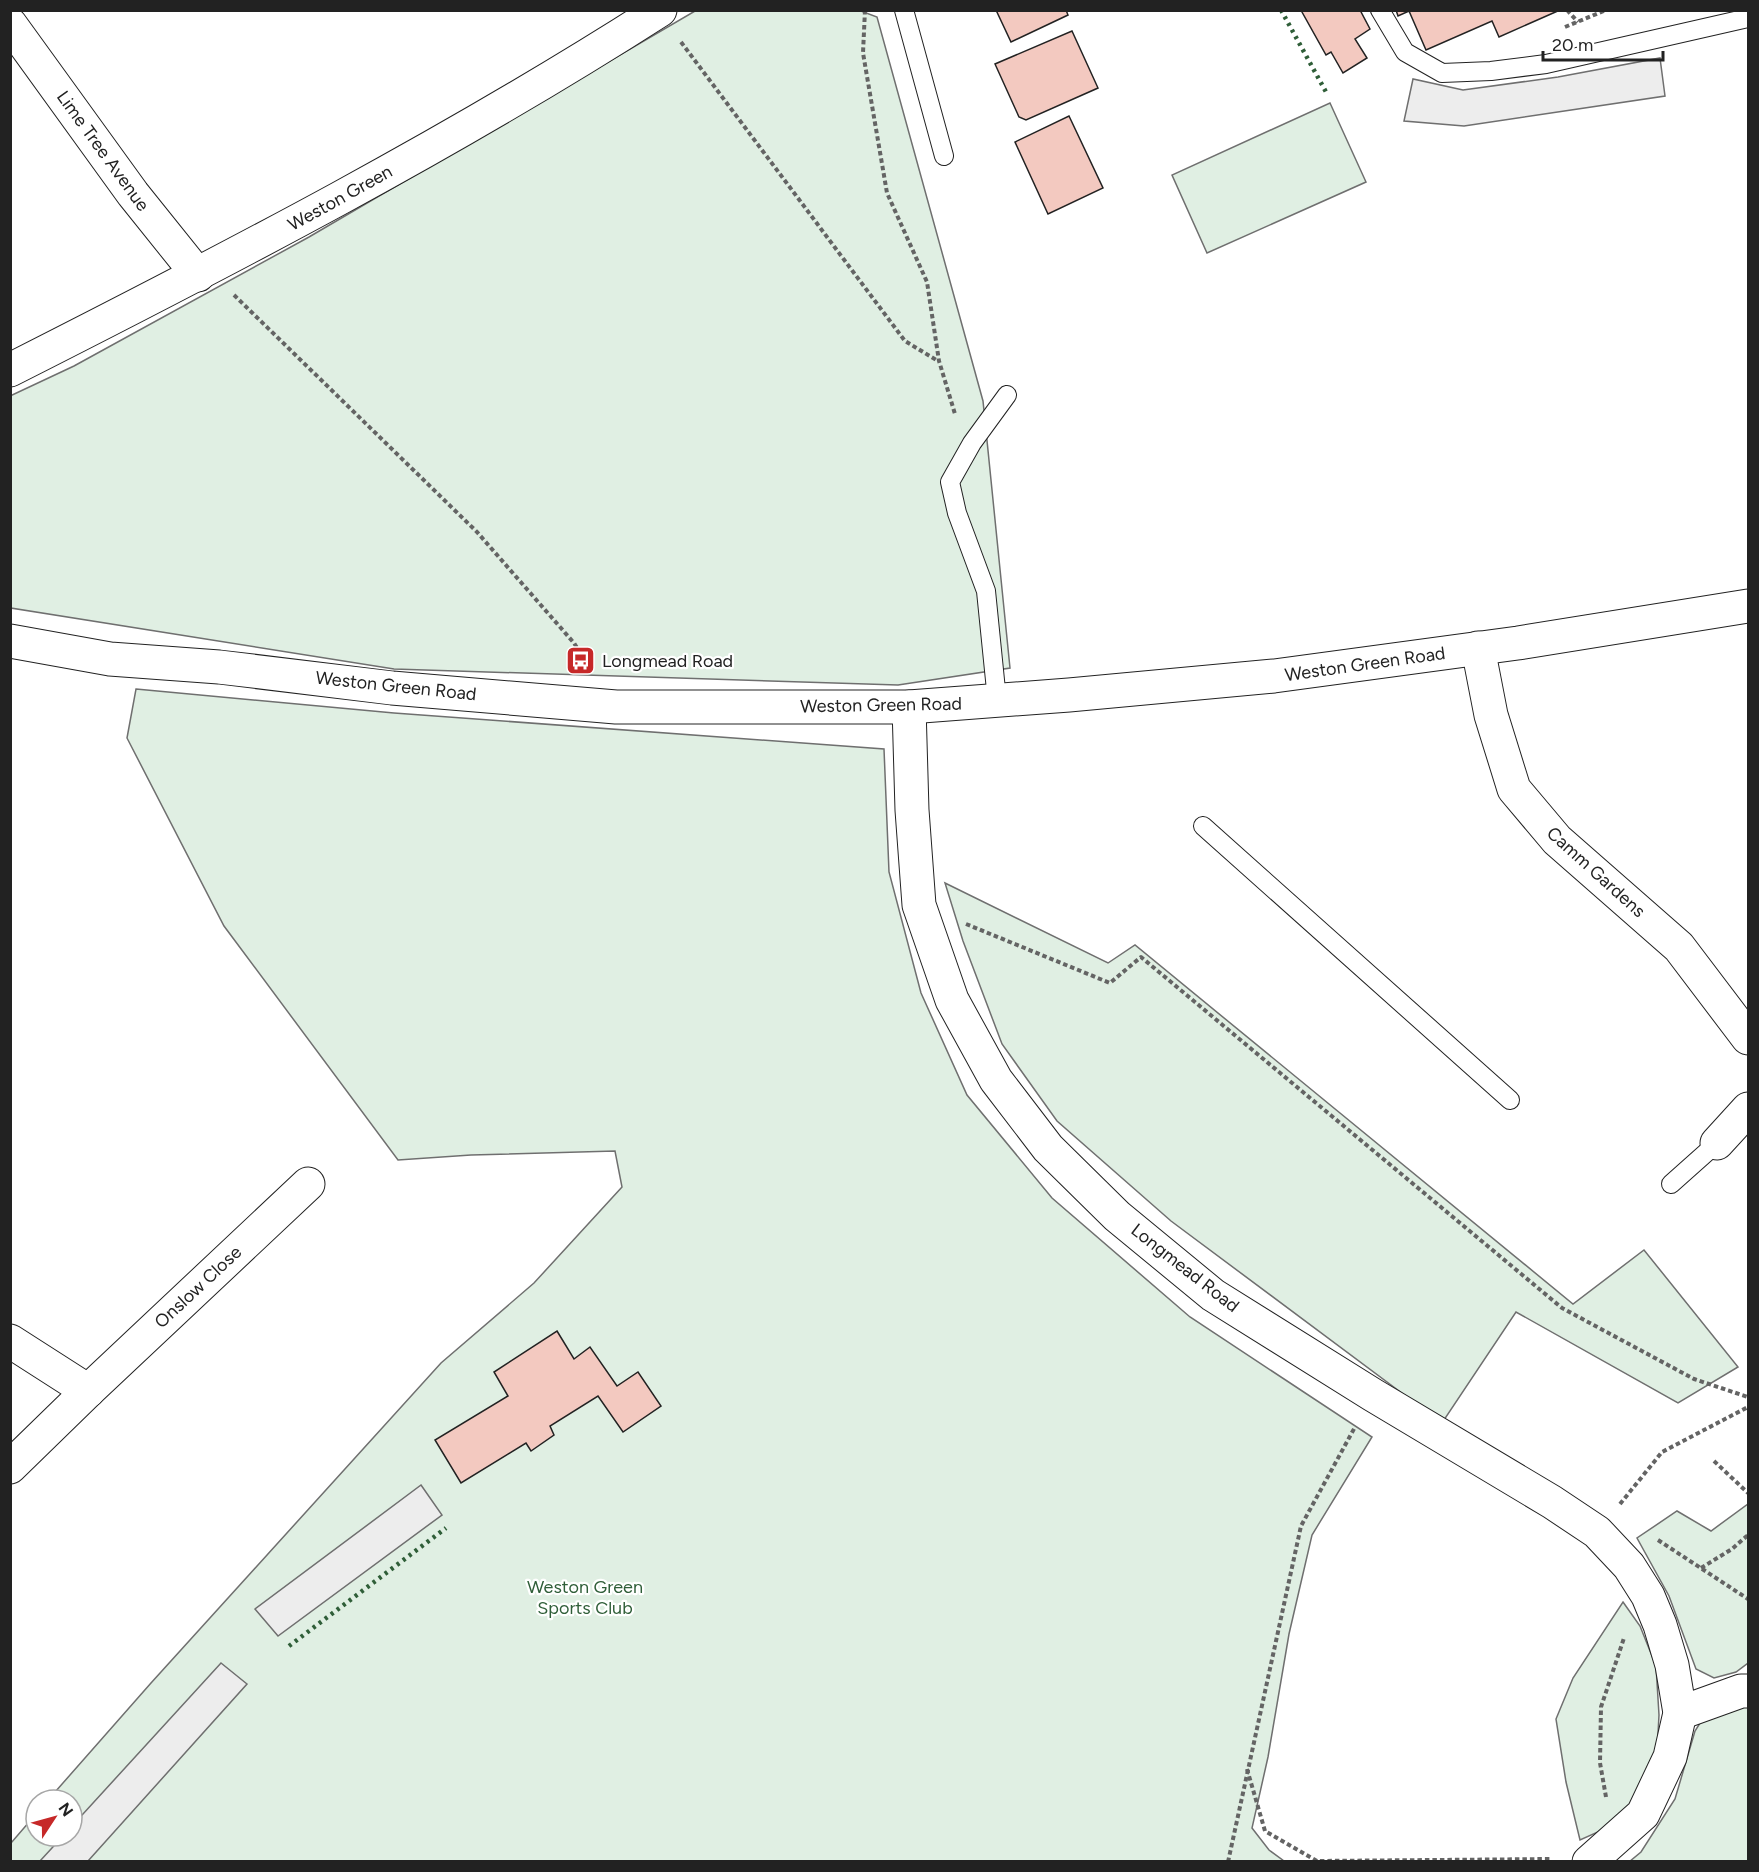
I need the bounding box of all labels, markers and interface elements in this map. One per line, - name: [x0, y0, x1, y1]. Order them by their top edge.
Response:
- scale bar: [1543, 24, 1663, 62]
- text: 20 m: [1552, 34, 1593, 56]
- street label: Lime Tree Avenue: [52, 87, 154, 216]
- street label: Weston Green: [284, 160, 396, 236]
- street label: Weston Green Road: [1283, 642, 1447, 686]
- bus stop icon: Longmead Road: [565, 645, 597, 677]
- place label: Longmead Road: [602, 650, 733, 672]
- street label: Weston Green Road: [314, 667, 478, 705]
- street label: Weston Green Road: [800, 693, 962, 717]
- street label: Camm Gardens: [1542, 822, 1650, 922]
- street label: Longmead Road: [1127, 1219, 1243, 1317]
- street label: Onslow Close: [150, 1241, 246, 1333]
- park label: Weston Green Sports Club: [527, 1576, 643, 1619]
- north arrow: [24, 1788, 84, 1848]
- text: N: [54, 1799, 77, 1820]

